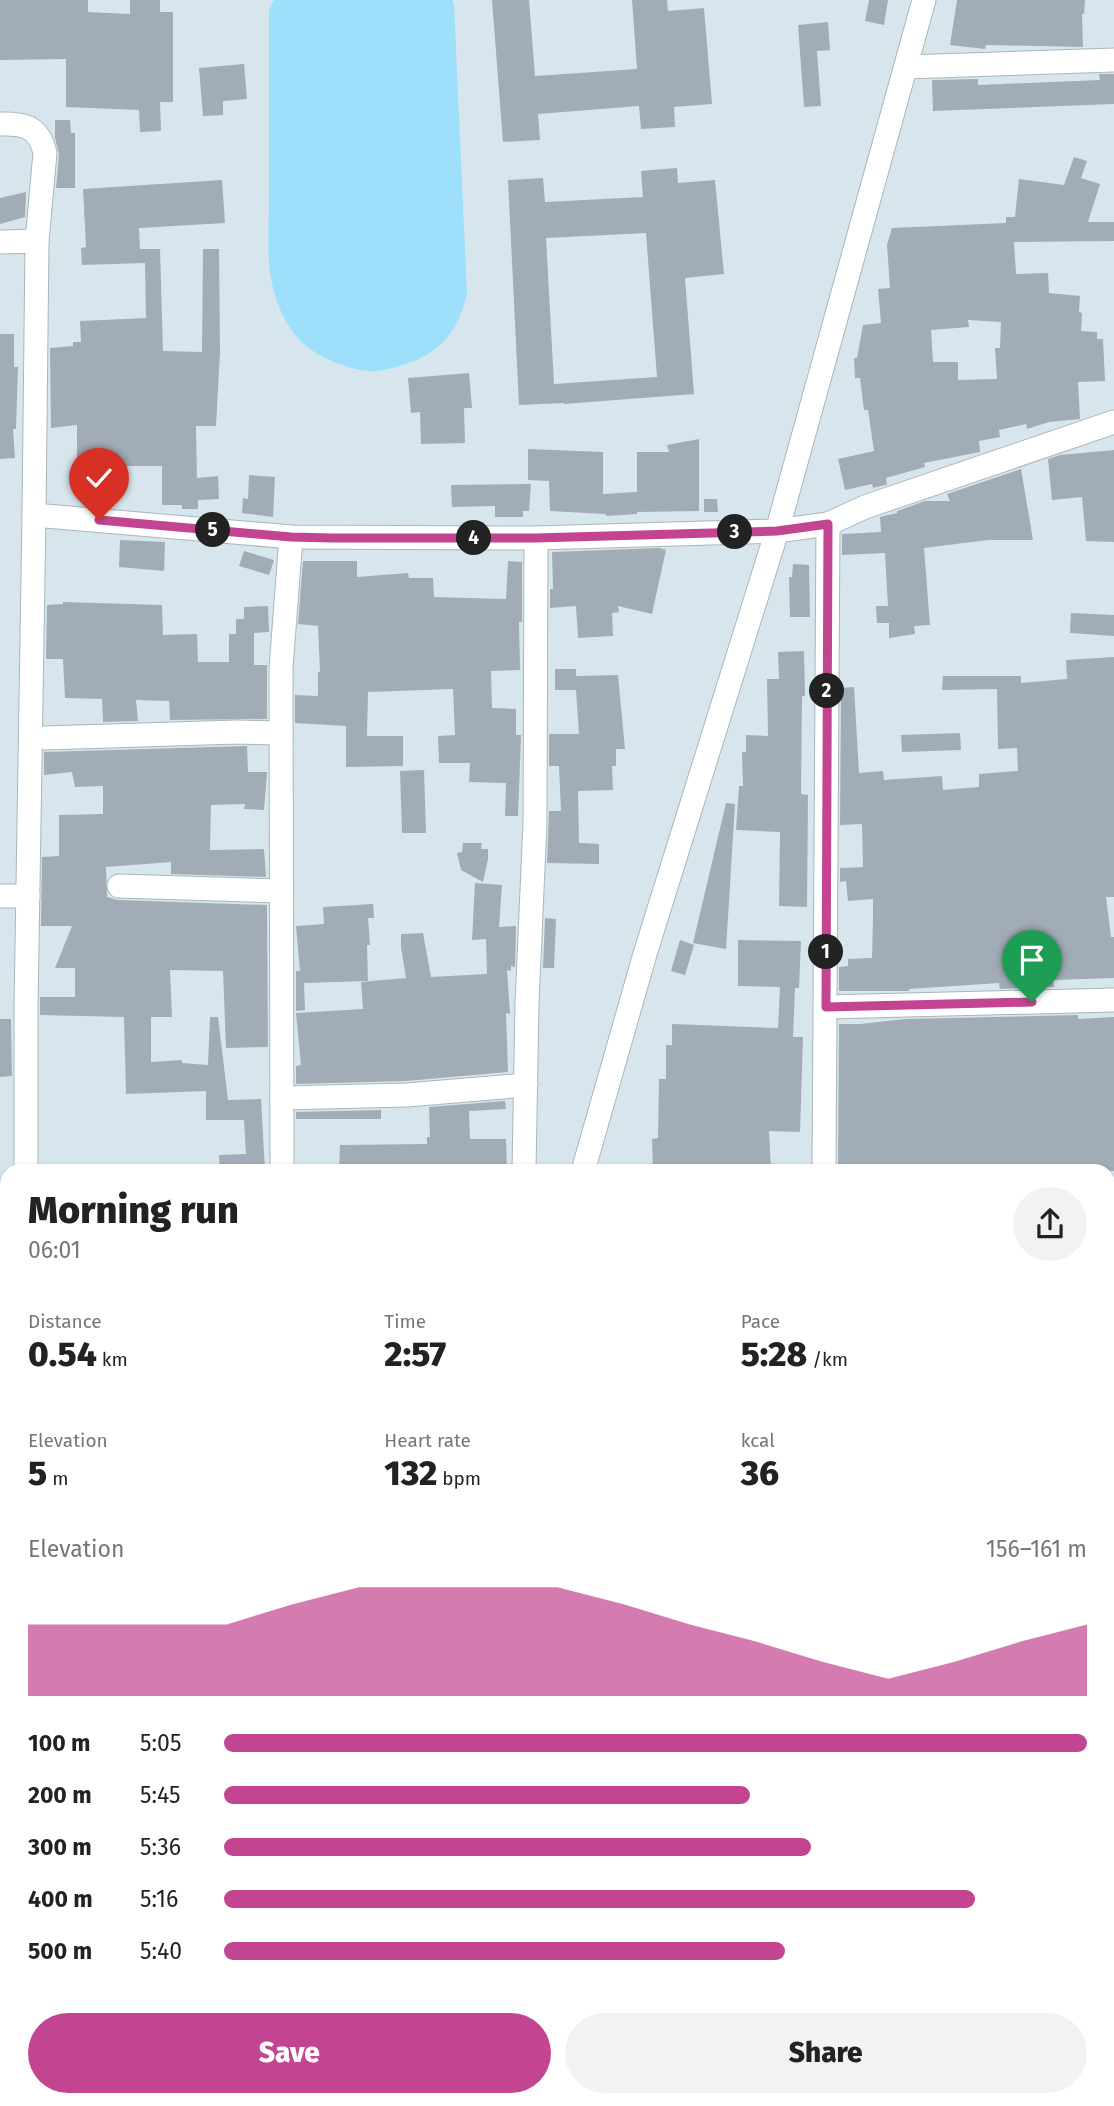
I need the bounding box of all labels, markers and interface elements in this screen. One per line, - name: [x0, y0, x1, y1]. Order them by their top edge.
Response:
- pin: [69, 448, 129, 520]
- icon: check: [80, 459, 118, 497]
- pin: 5: [196, 512, 230, 548]
- pin: 3: [718, 514, 752, 550]
- text: 5: [207, 518, 218, 541]
- pin: 4: [456, 520, 491, 556]
- text: 3: [730, 520, 739, 543]
- text: 4: [468, 526, 479, 549]
- pin: 2: [810, 674, 844, 708]
- text: 2: [822, 679, 831, 702]
- pin: [1002, 930, 1062, 1002]
- pin: 1: [808, 934, 844, 970]
- text: 1: [821, 940, 830, 963]
- icon: arrive: [1013, 941, 1051, 979]
- text: Morning run: [28, 1187, 239, 1233]
- button: share: [1013, 1187, 1087, 1261]
- text: 06:01: [28, 1236, 81, 1264]
- text: Distance: [28, 1310, 102, 1333]
- text: Time: [384, 1310, 426, 1333]
- text: Pace: [741, 1310, 780, 1333]
- text: 0.54: [28, 1333, 97, 1375]
- text: 2:57: [384, 1333, 446, 1375]
- text: 5:28: [741, 1333, 807, 1375]
- text: km: [97, 1348, 128, 1371]
- text: /km: [807, 1348, 848, 1371]
- text: Elevation: [28, 1429, 108, 1452]
- text: Heart rate: [384, 1429, 471, 1452]
- text: kcal: [741, 1429, 775, 1452]
- text: 5: [28, 1452, 47, 1494]
- text: 132: [384, 1452, 437, 1494]
- text: 36: [741, 1452, 779, 1494]
- text: m: [47, 1467, 68, 1490]
- text: bpm: [437, 1467, 481, 1490]
- text: Elevation: [28, 1535, 124, 1563]
- text: 156–161 m: [986, 1535, 1087, 1563]
- text: 100 m: [28, 1729, 90, 1757]
- text: 5:05: [140, 1729, 181, 1757]
- text: 200 m: [28, 1781, 92, 1809]
- text: 5:45: [140, 1781, 180, 1809]
- text: 300 m: [28, 1833, 92, 1861]
- text: 5:36: [140, 1833, 181, 1861]
- text: 400 m: [28, 1885, 93, 1913]
- text: 5:16: [140, 1885, 178, 1913]
- text: 500 m: [28, 1937, 92, 1965]
- text: 5:40: [140, 1937, 182, 1965]
- button: Save: [28, 2013, 551, 2093]
- button: Share: [565, 2013, 1087, 2093]

